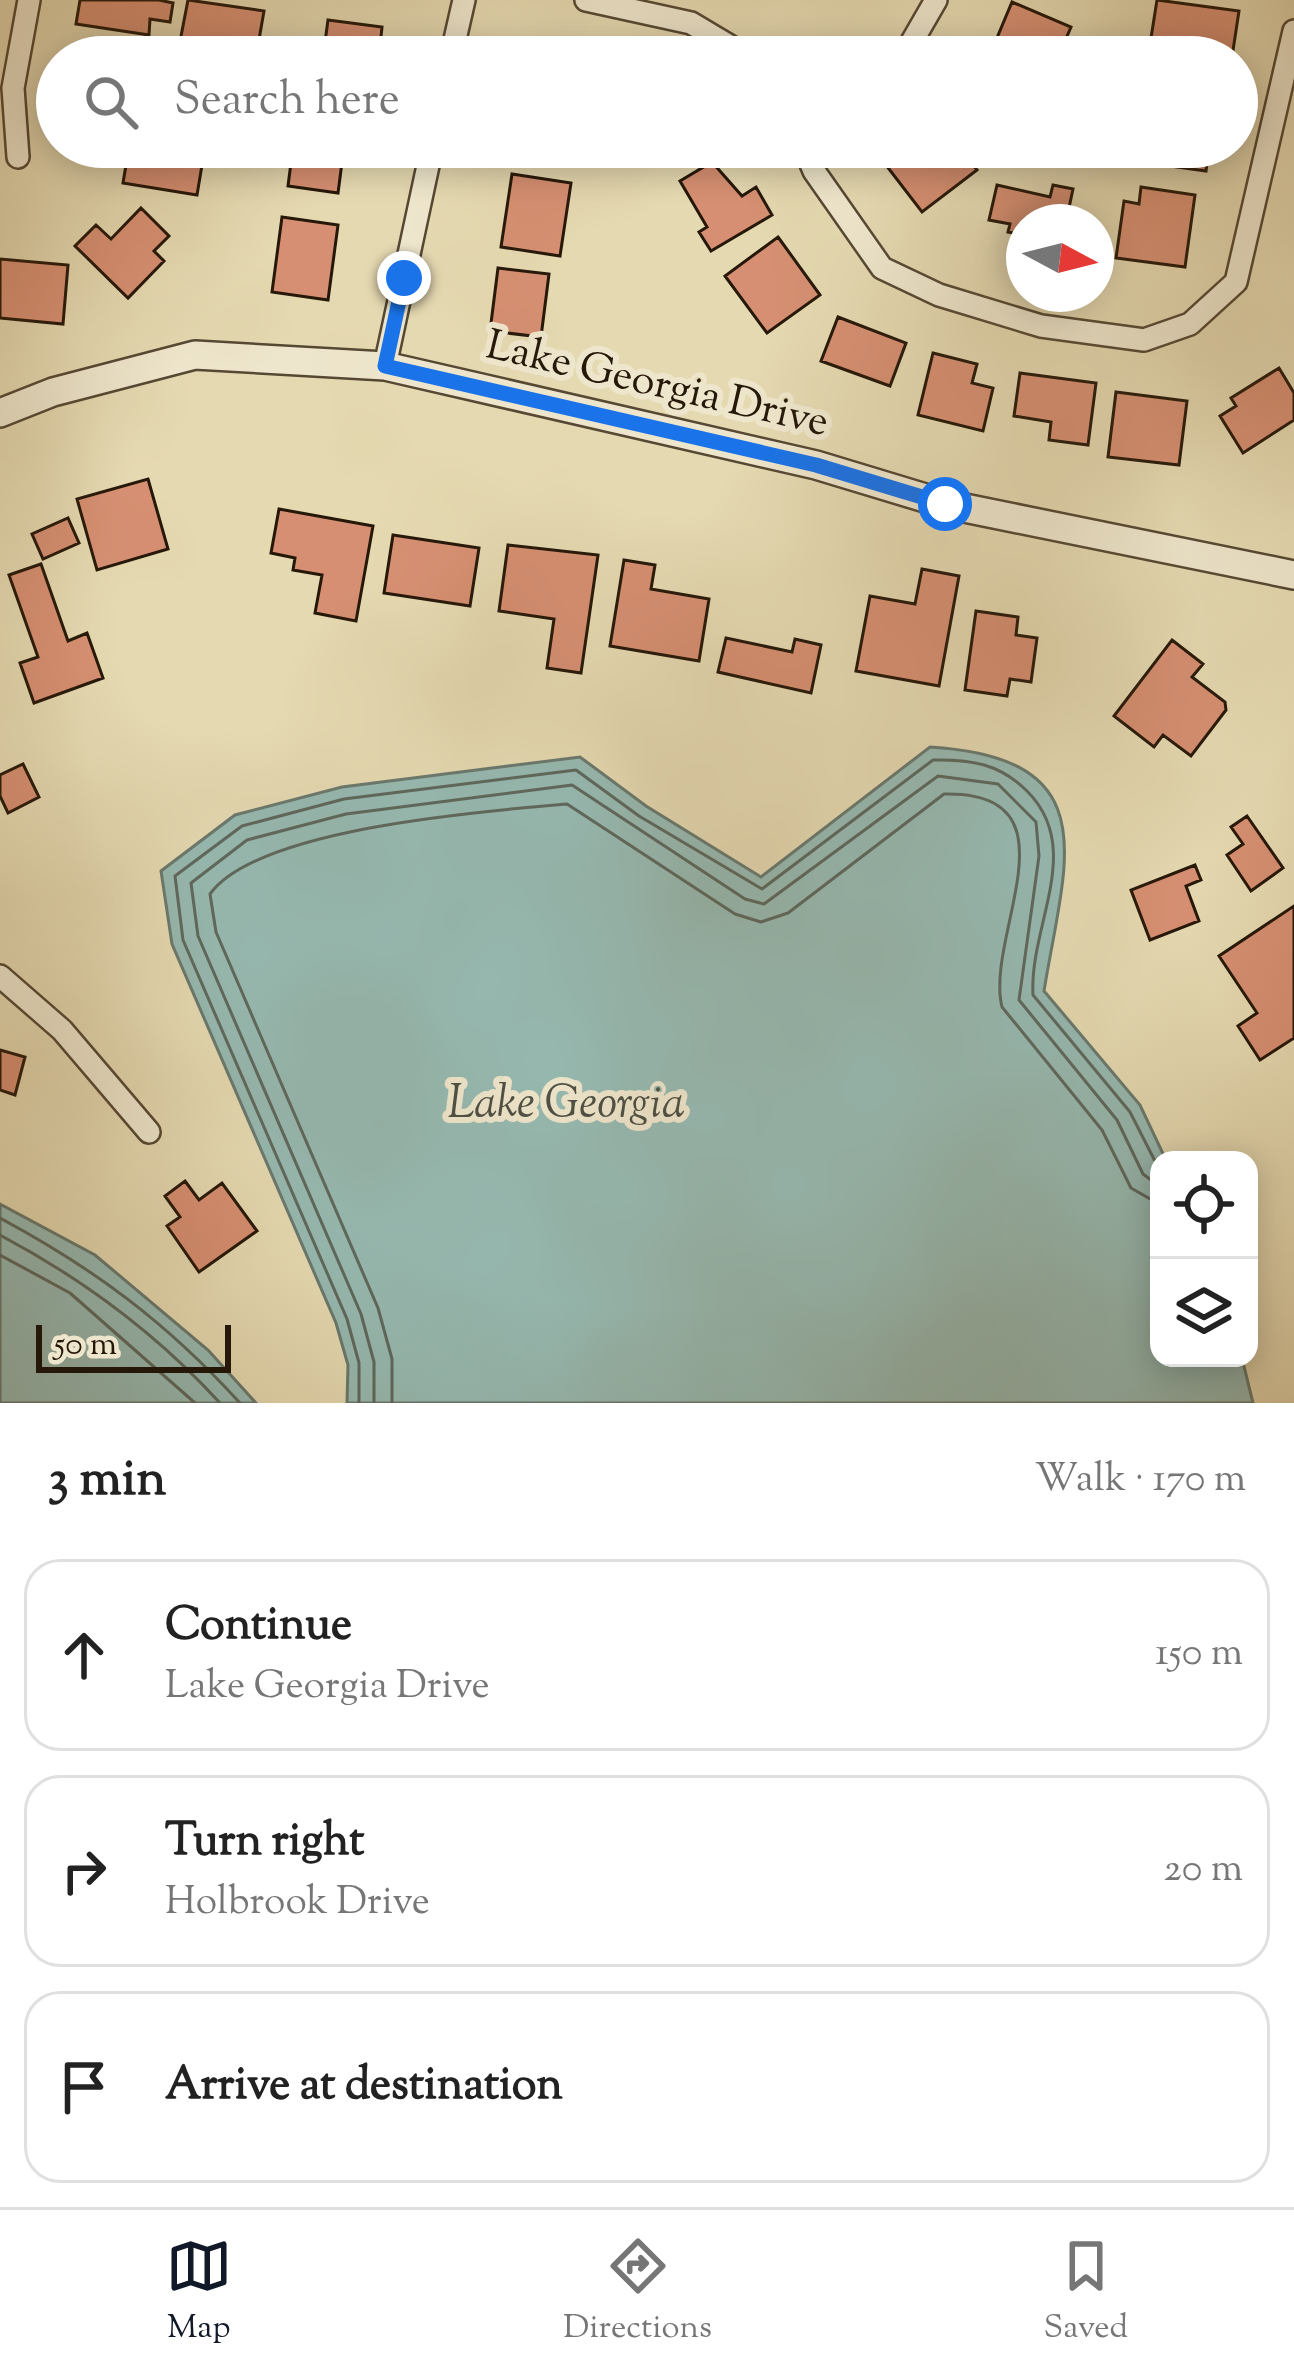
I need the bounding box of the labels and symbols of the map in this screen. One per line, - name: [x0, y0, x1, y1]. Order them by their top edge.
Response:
- north arrow: [1006, 204, 1114, 312]
- route end: [377, 251, 431, 305]
- street label: Lake Georgia Drive: [480, 317, 834, 455]
- route start: [918, 477, 972, 531]
- water label: Lake Georgia: [447, 1073, 685, 1138]
- scale bar: [36, 1319, 231, 1372]

